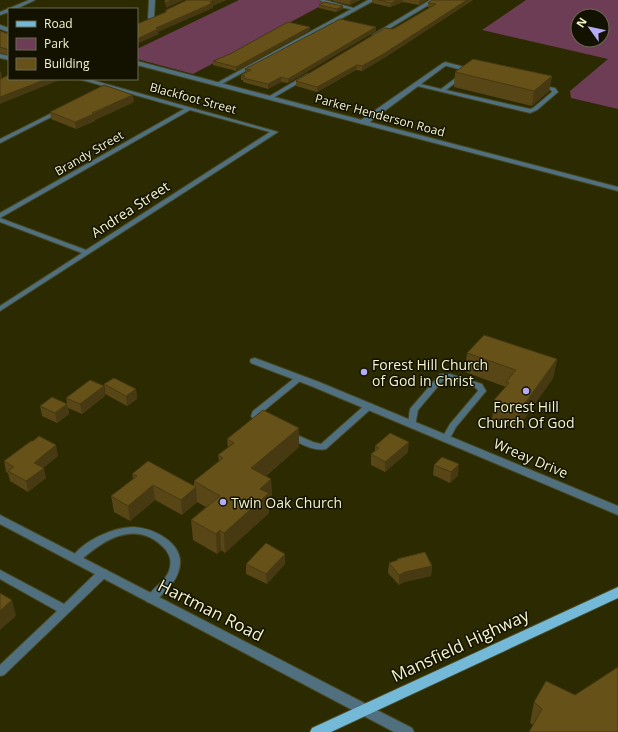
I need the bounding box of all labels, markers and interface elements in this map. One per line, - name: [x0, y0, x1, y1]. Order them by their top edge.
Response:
- legend: [8, 8, 138, 80]
- north arrow: [570, 8, 610, 48]
- text: N: [572, 14, 590, 30]
- text: Road: [44, 15, 73, 32]
- text: Park: [44, 35, 70, 52]
- text: Building: [44, 55, 90, 72]
- street label: Blackfoot Street: [148, 78, 238, 118]
- street label: Parker Henderson Road: [313, 89, 447, 141]
- street label: Brandy Street: [52, 126, 126, 180]
- street label: Andrea Street: [87, 176, 173, 242]
- place label: Forest Hill Church of God in Christ: [372, 355, 488, 390]
- marker: Forest Hill Church of God in Christ: [359, 367, 369, 377]
- marker: Forest Hill Church Of God: [521, 386, 531, 396]
- place label: Forest Hill Church Of God: [477, 397, 575, 432]
- street label: Wreay Drive: [491, 434, 571, 482]
- place label: Twin Oak Church: [231, 493, 342, 512]
- marker: Twin Oak Church: [218, 497, 228, 507]
- street label: Hartman Road: [154, 574, 268, 646]
- street label: Mansfield Highway: [387, 603, 533, 687]

